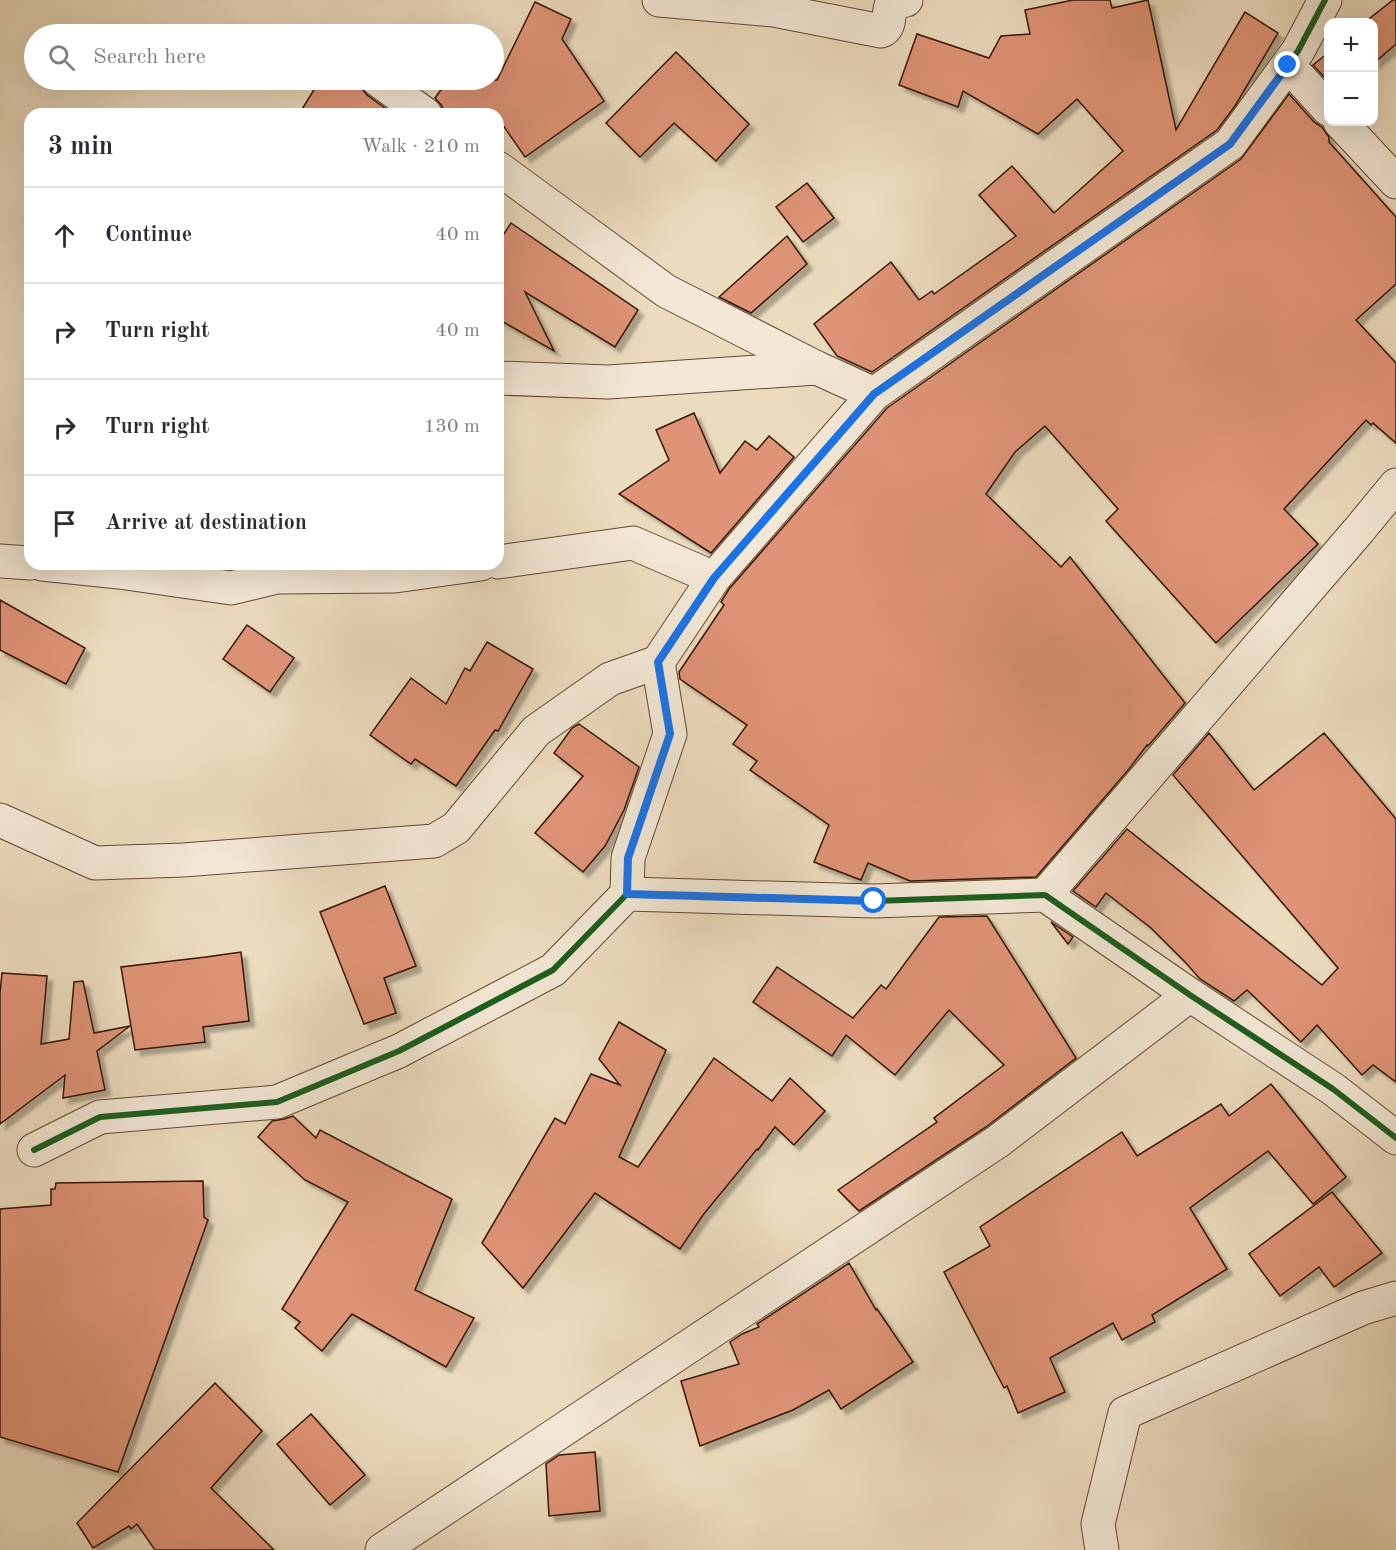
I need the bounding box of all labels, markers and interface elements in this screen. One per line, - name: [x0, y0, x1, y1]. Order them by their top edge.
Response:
- map controls: [1324, 18, 1378, 126]
- button: +: [1324, 18, 1378, 72]
- search box: [24, 24, 504, 90]
- icon: search: [45, 41, 78, 74]
- text: Search here: [93, 46, 206, 68]
- route end: [1274, 51, 1300, 77]
- button: −: [1324, 72, 1378, 126]
- text: 3 min: [48, 134, 113, 160]
- text: Walk · 210 m: [361, 137, 480, 157]
- icon: ahead: [48, 219, 81, 252]
- text: Continue: [105, 224, 192, 246]
- text: 40 m: [435, 225, 480, 245]
- icon: right: [48, 315, 81, 348]
- text: Turn right: [105, 320, 209, 342]
- text: 40 m: [435, 321, 480, 341]
- icon: right: [48, 411, 81, 444]
- text: Turn right: [105, 416, 209, 438]
- text: 130 m: [424, 417, 480, 437]
- icon: arrive: [48, 507, 81, 540]
- text: Arrive at destination: [105, 512, 307, 534]
- route start: [860, 887, 886, 913]

